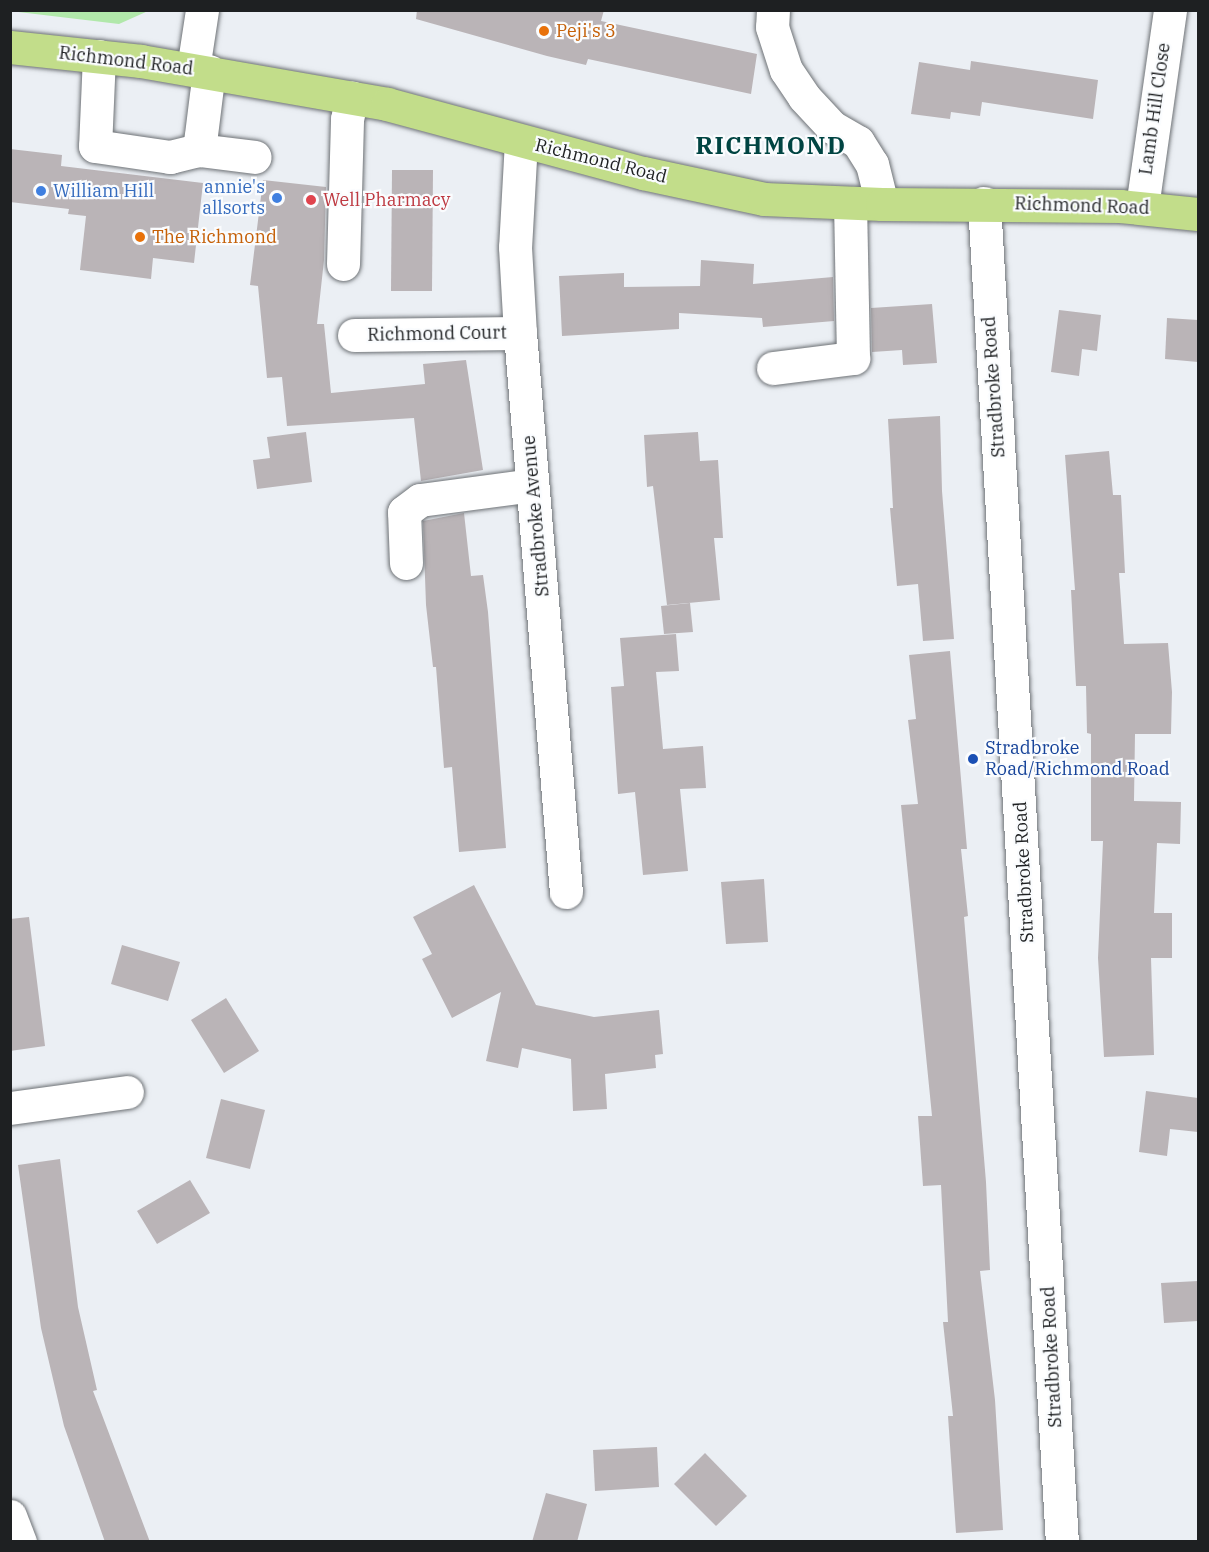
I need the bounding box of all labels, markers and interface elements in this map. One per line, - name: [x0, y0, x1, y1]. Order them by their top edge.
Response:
- place label: Peji's 3: [556, 20, 616, 42]
- marker: Peji's 3: [537, 24, 551, 38]
- street label: Richmond Road: [58, 42, 194, 80]
- street label: Lamb Hill Close: [1135, 42, 1175, 176]
- district label: RICHMOND: [695, 132, 847, 160]
- street label: Richmond Road: [533, 134, 669, 188]
- place label: annie's allsorts: [202, 177, 265, 219]
- place label: William Hill: [53, 180, 154, 202]
- marker: William Hill: [34, 184, 48, 198]
- place label: Well Pharmacy: [323, 189, 450, 211]
- marker: annie's allsorts: [270, 191, 284, 205]
- marker: Well Pharmacy: [304, 193, 318, 207]
- street label: Richmond Road: [1014, 193, 1150, 219]
- place label: The Richmond: [152, 226, 277, 248]
- marker: The Richmond: [133, 230, 147, 244]
- street label: Stradbroke Road: [978, 316, 1010, 458]
- street label: Richmond Court: [367, 322, 507, 346]
- street label: Stradbroke Avenue: [518, 434, 554, 598]
- place label: Stradbroke Road/Richmond Road: [985, 738, 1170, 780]
- marker: Stradbroke Road/Richmond Road: [966, 752, 980, 766]
- street label: Stradbroke Road: [1010, 801, 1038, 943]
- street label: Stradbroke Road: [1038, 1286, 1066, 1428]

